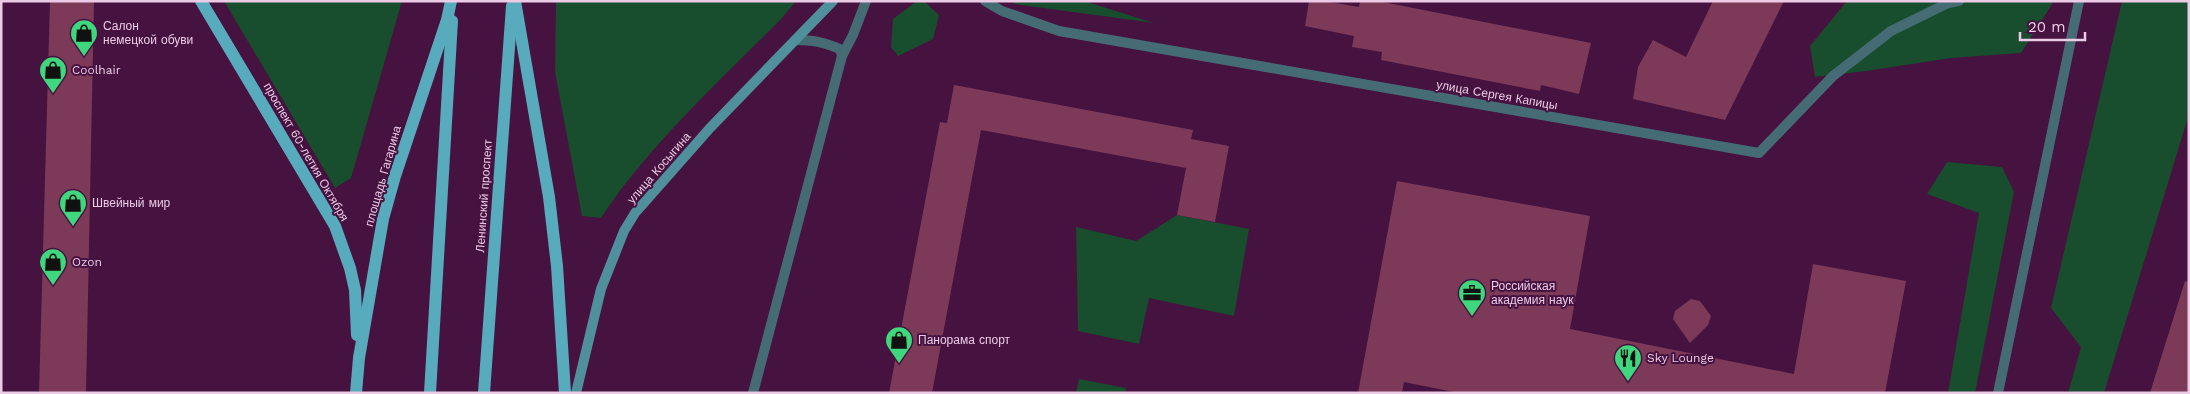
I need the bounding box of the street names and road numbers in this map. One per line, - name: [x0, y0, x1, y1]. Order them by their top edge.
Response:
- street label: улица Сергея Капицы: [1435, 77, 1559, 113]
- street label: проспект 60-летия Октября: [261, 80, 351, 224]
- street label: площадь Гагарина: [362, 124, 404, 228]
- street label: улица Косыгина: [624, 129, 694, 206]
- street label: Ленинский проспект: [473, 139, 495, 253]

